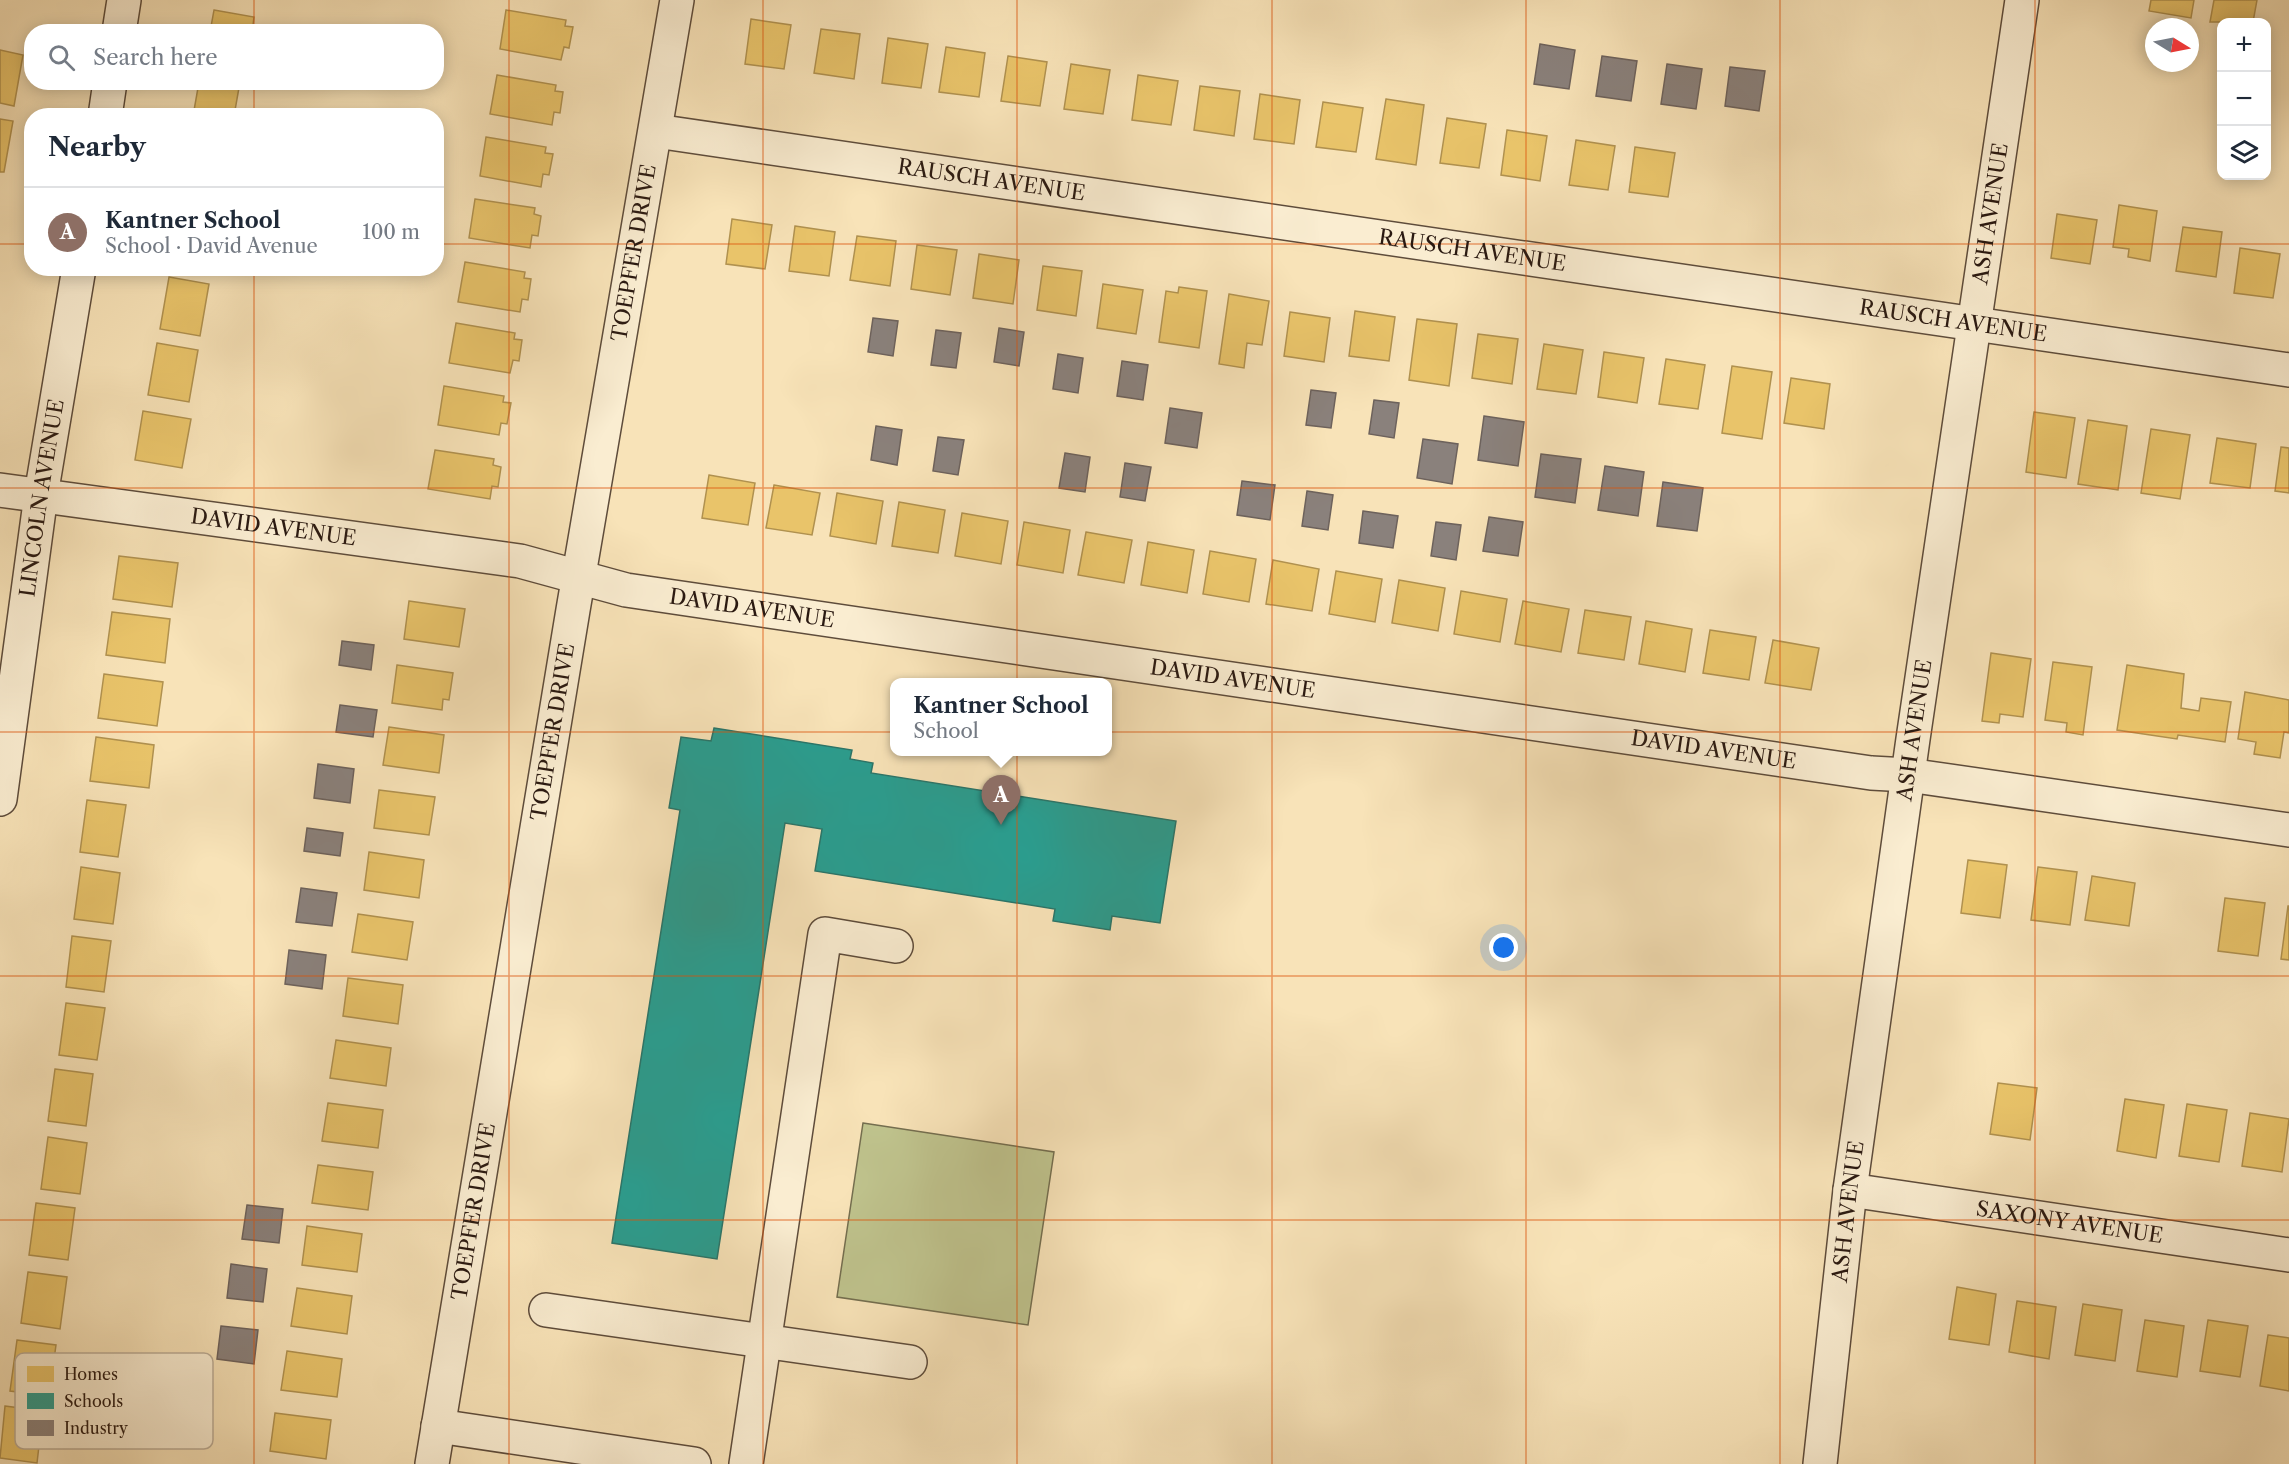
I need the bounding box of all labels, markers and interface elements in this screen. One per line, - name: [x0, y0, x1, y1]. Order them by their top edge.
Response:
- north arrow: [2145, 18, 2199, 72]
- map controls: [2217, 18, 2271, 180]
- button: +: [2217, 18, 2271, 72]
- search box: [24, 24, 444, 90]
- icon: search: [45, 41, 78, 74]
- text: Search here: [93, 44, 218, 71]
- button: −: [2217, 72, 2271, 126]
- button: layers: [2217, 126, 2271, 180]
- text: Nearby: [48, 131, 146, 163]
- street label: ASH AVENUE: [1967, 141, 2013, 287]
- street label: RAUSCH AVENUE: [896, 154, 1087, 206]
- street label: TOEPFER DRIVE: [606, 162, 661, 343]
- text: Kantner School: [105, 207, 280, 234]
- text: A: [60, 220, 75, 244]
- text: 100 m: [362, 220, 420, 244]
- street label: RAUSCH AVENUE: [1377, 224, 1568, 276]
- text: School · David Avenue: [105, 234, 318, 258]
- street label: RAUSCH AVENUE: [1858, 294, 2049, 346]
- street label: LINCOLN AVENUE: [14, 397, 69, 598]
- street label: DAVID AVENUE: [189, 503, 358, 551]
- street label: DAVID AVENUE: [668, 584, 836, 633]
- street label: TOEPFER DRIVE: [525, 641, 579, 822]
- street label: DAVID AVENUE: [1149, 654, 1317, 703]
- street label: ASH AVENUE: [1891, 658, 1937, 803]
- popup: [890, 678, 1112, 756]
- text: Kantner School: [913, 692, 1089, 719]
- text: School: [913, 719, 979, 743]
- street label: DAVID AVENUE: [1629, 725, 1798, 774]
- pin: A: [982, 776, 1020, 825]
- your location: [1489, 933, 1518, 962]
- street label: TOEPFER DRIVE: [446, 1121, 500, 1302]
- street label: ASH AVENUE: [1827, 1139, 1869, 1285]
- street label: SAXONY AVENUE: [1975, 1196, 2165, 1248]
- legend: [15, 1353, 213, 1449]
- text: Homes: [64, 1364, 118, 1384]
- text: Schools: [64, 1391, 123, 1411]
- text: Industry: [64, 1418, 129, 1438]

